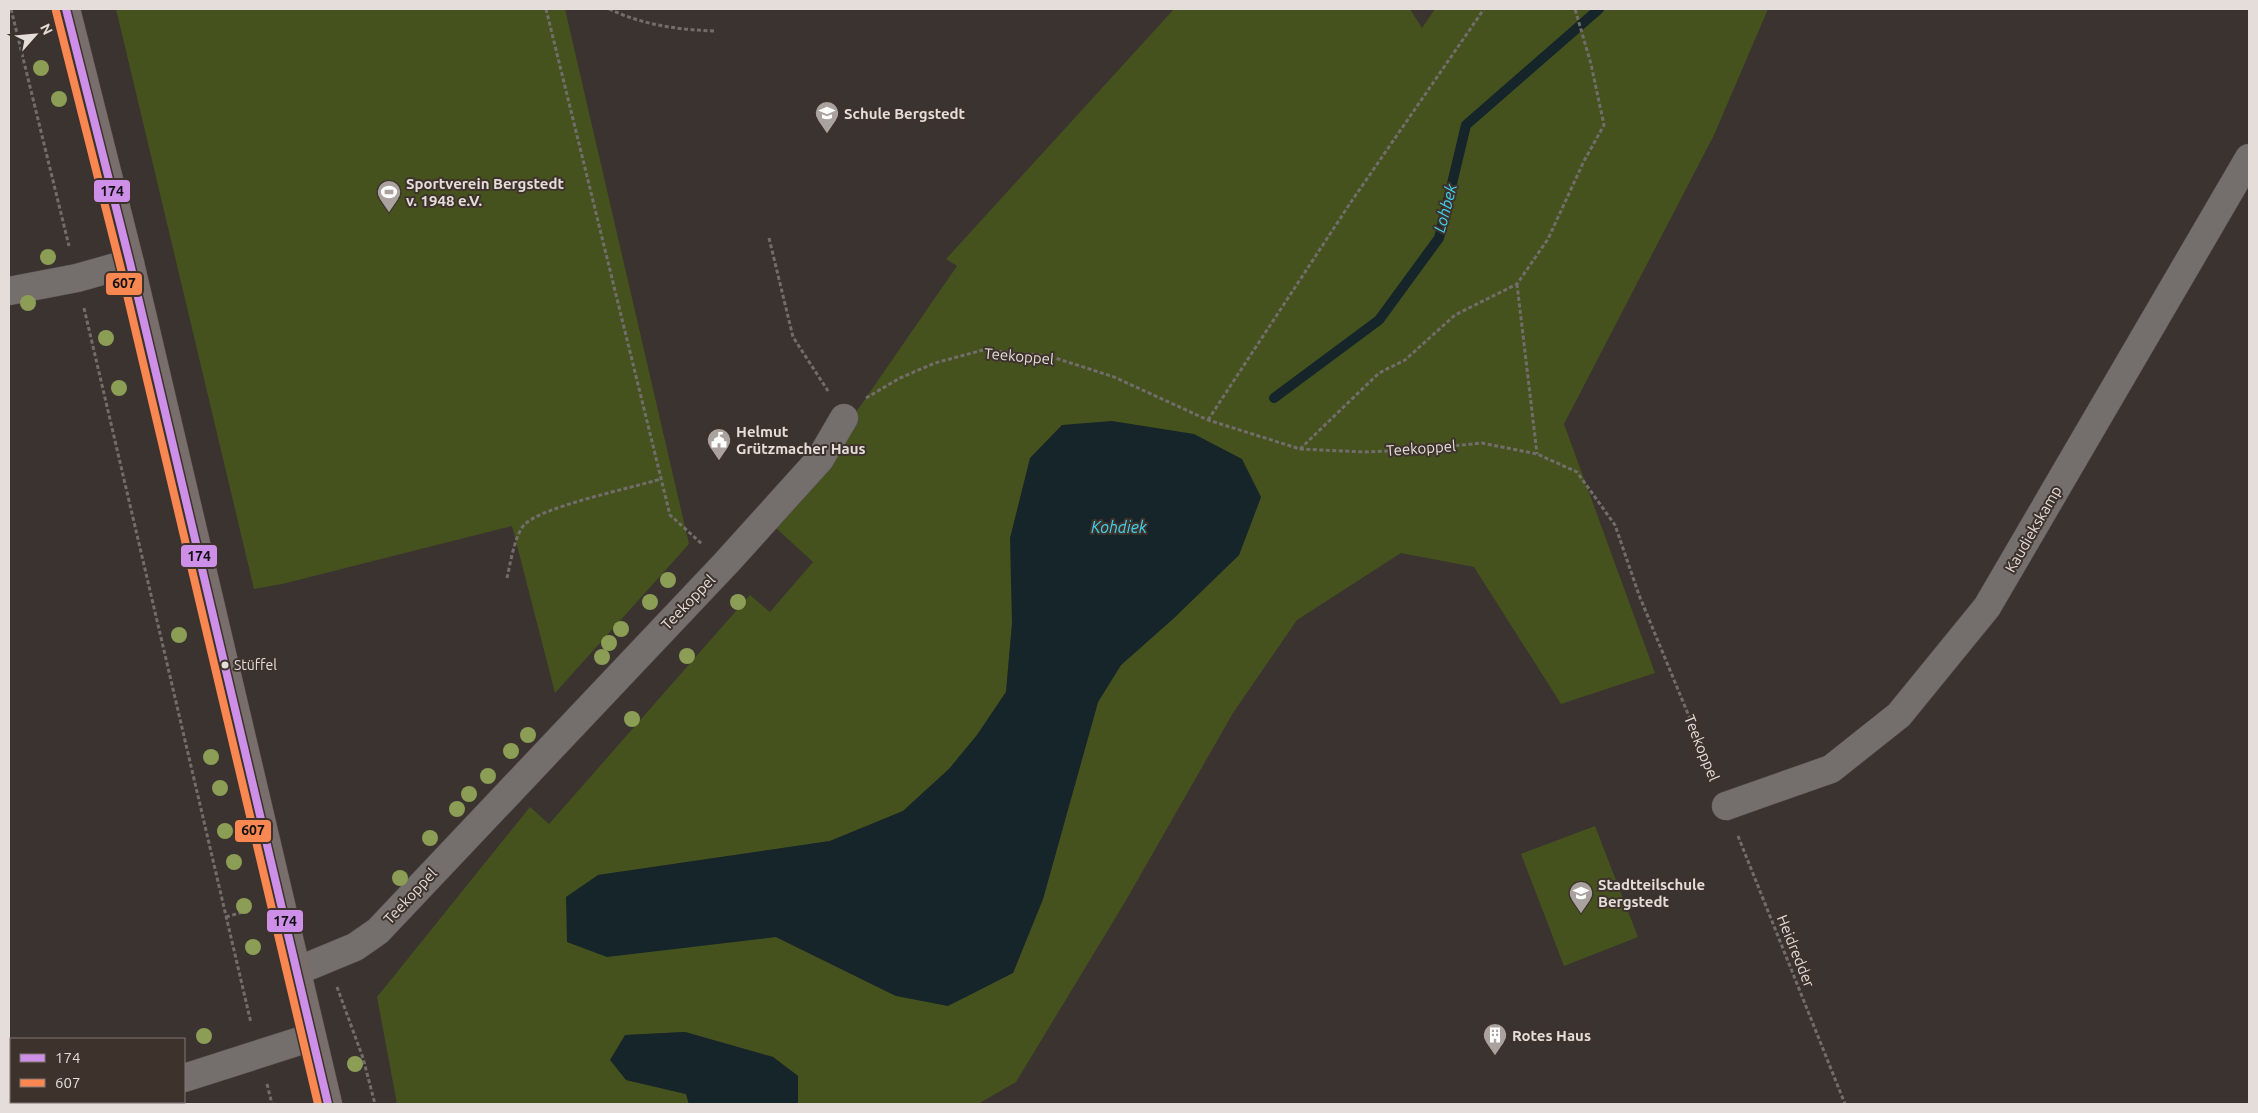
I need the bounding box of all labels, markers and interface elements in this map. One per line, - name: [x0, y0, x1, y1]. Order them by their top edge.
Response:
- north arrow: [10, 10, 60, 60]
- text: N: [37, 21, 56, 37]
- school or university icon: Schule Bergstedt: [814, 100, 840, 134]
- place label: Schule Bergstedt: [844, 105, 966, 122]
- place label: Sportverein Bergstedt v. 1948 e.V.: [406, 175, 564, 209]
- line badge: 174: [93, 179, 131, 203]
- sports icon: Sportverein Bergstedt v. 1948 e.V.: [376, 179, 402, 213]
- water label: Lohbek: [1430, 181, 1460, 234]
- text: 174: [100, 183, 124, 199]
- line badge: 607: [105, 272, 143, 296]
- text: 607: [112, 275, 136, 291]
- street label: Teekoppel: [983, 344, 1055, 368]
- place label: Helmut Grützmacher Haus: [736, 423, 866, 457]
- public building icon: Helmut Grützmacher Haus: [706, 427, 732, 461]
- street label: Teekoppel: [1385, 437, 1457, 459]
- street label: Kaudiekskamp: [2001, 483, 2065, 575]
- water label: Kohdiek: [1091, 518, 1148, 536]
- line badge: 174: [180, 544, 218, 568]
- text: 174: [187, 548, 211, 564]
- street label: Teekoppel: [658, 571, 718, 633]
- place label: Stüffel: [234, 657, 277, 673]
- marker: Stüffel: [220, 660, 230, 670]
- street label: Teekoppel: [1681, 712, 1723, 784]
- line badge: 607: [234, 819, 272, 843]
- text: 607: [241, 822, 265, 838]
- street label: Teekoppel: [380, 865, 440, 927]
- place label: Stadtteilschule Bergstedt: [1598, 876, 1705, 910]
- school or university icon: Stadtteilschule Bergstedt: [1568, 880, 1594, 914]
- line badge: 174: [266, 909, 304, 933]
- street label: Heidredder: [1774, 912, 1818, 990]
- text: 174: [273, 913, 297, 929]
- building icon: Rotes Haus: [1482, 1022, 1508, 1056]
- place label: Rotes Haus: [1512, 1027, 1591, 1044]
- legend: [10, 1038, 185, 1103]
- text: 174: [55, 1049, 80, 1066]
- text: 607: [55, 1074, 80, 1091]

